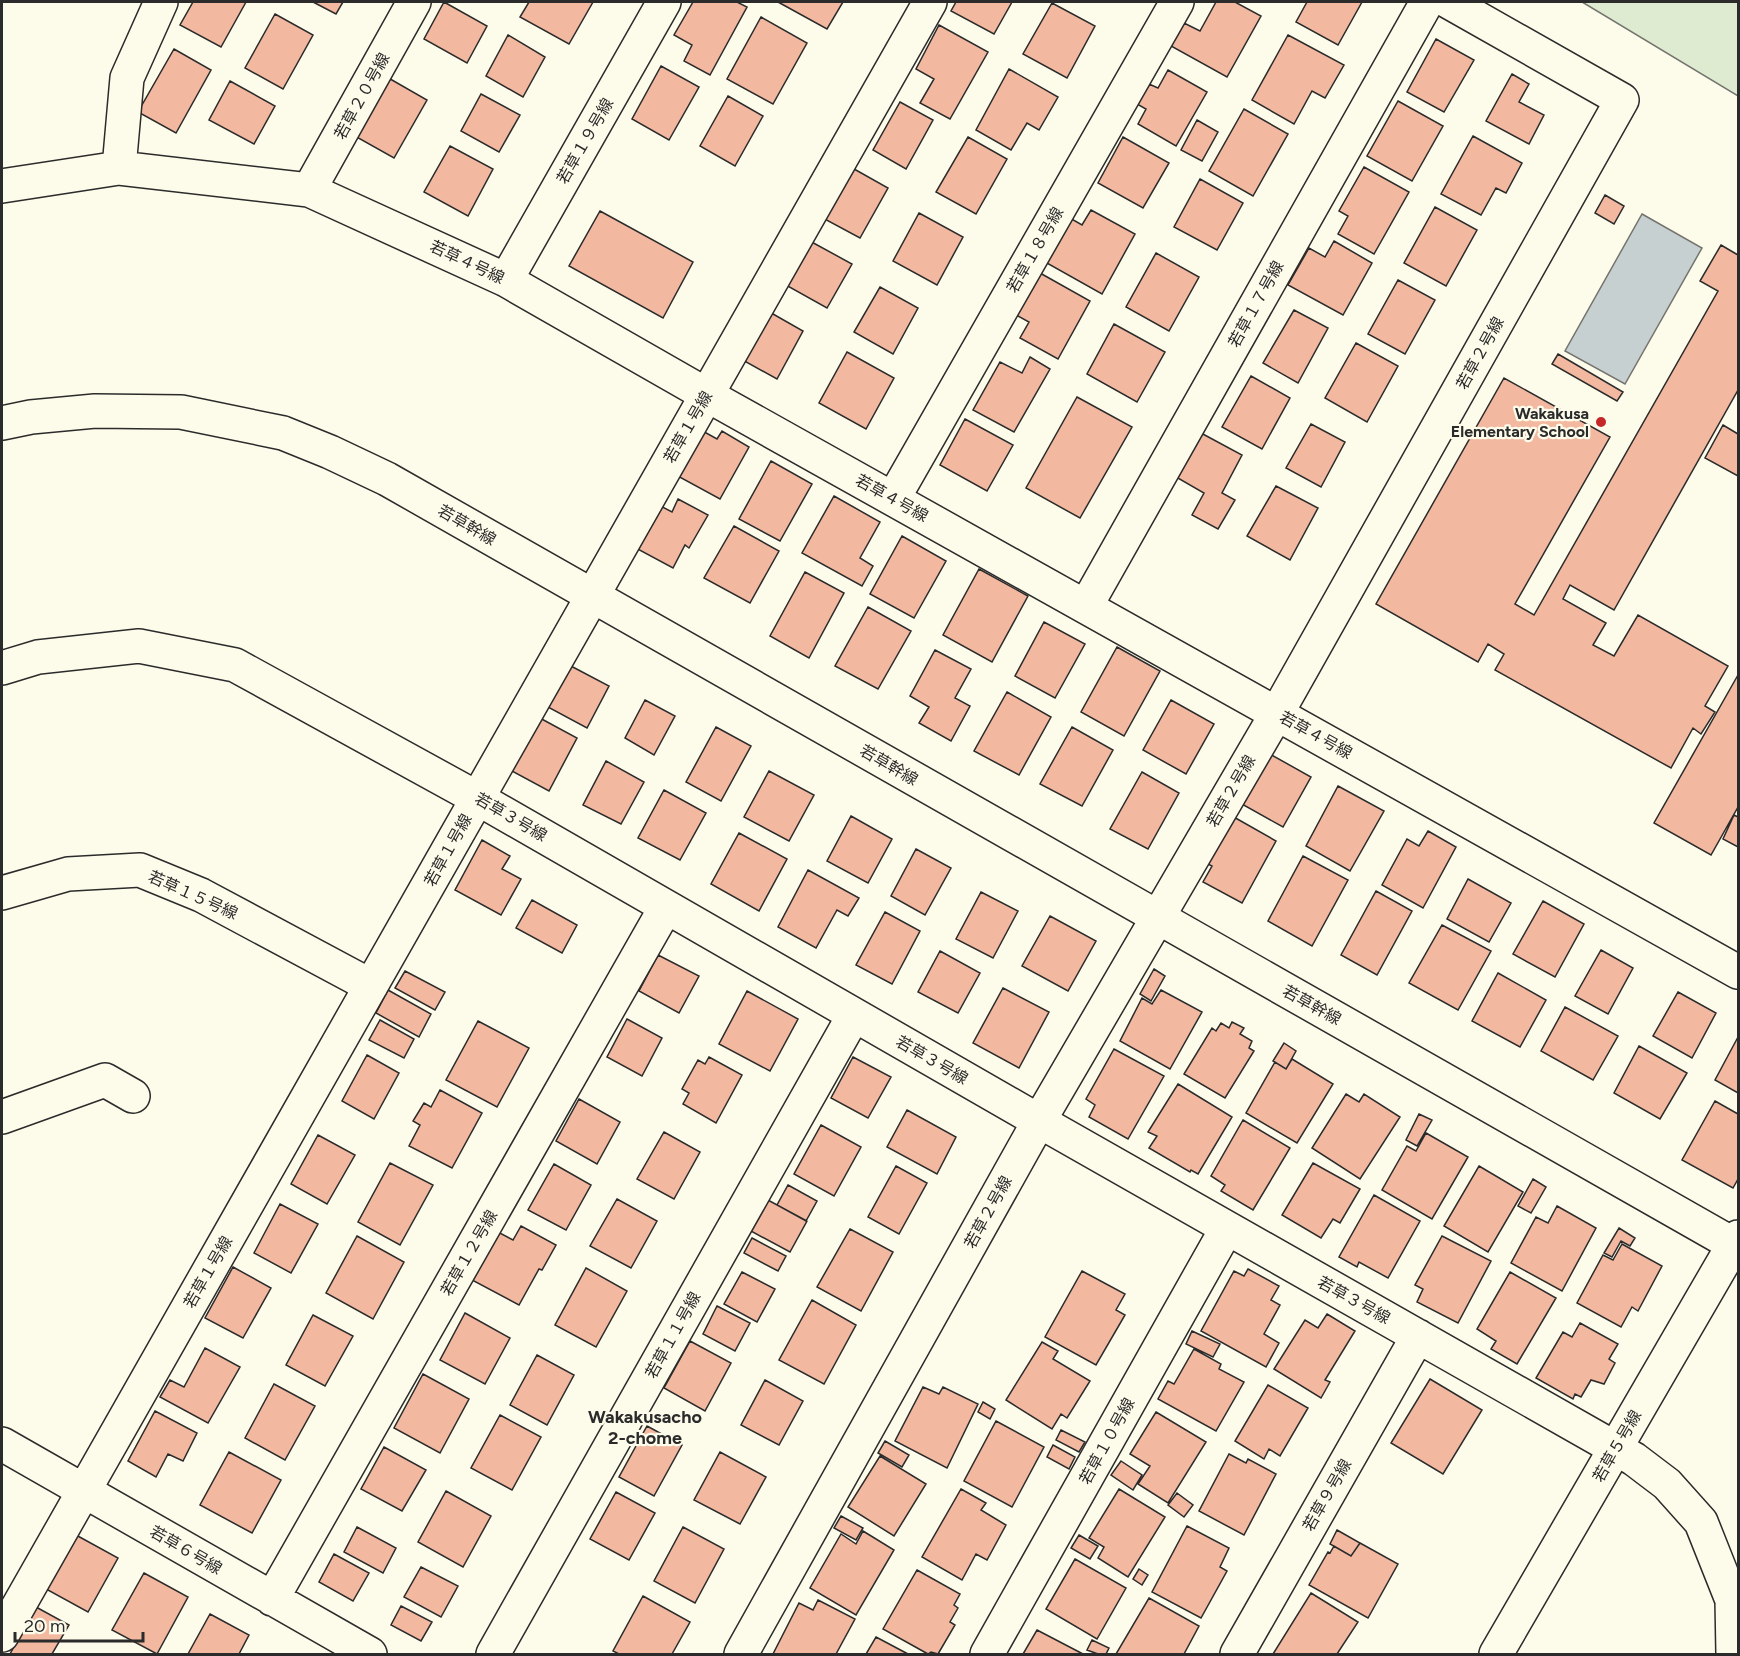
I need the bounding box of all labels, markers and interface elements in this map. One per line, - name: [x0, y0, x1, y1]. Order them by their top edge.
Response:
- street label: 若草２０号線: [330, 49, 394, 143]
- street label: 若草１９号線: [553, 95, 617, 187]
- street label: 若草１８号線: [1003, 204, 1067, 296]
- street label: 若草４号線: [427, 236, 507, 288]
- street label: 若草１７号線: [1224, 257, 1288, 351]
- street label: 若草２号線: [1452, 313, 1508, 393]
- street label: 若草１号線: [660, 388, 716, 466]
- place label: Wakakusa Elementary School: [1451, 404, 1589, 441]
- marker: Wakakusa Elementary School: [1594, 415, 1608, 429]
- street label: 若草４号線: [852, 470, 932, 526]
- street label: 若草幹線: [435, 501, 499, 549]
- street label: 若草４号線: [1276, 707, 1356, 763]
- street label: 若草幹線: [857, 741, 921, 789]
- street label: 若草２号線: [1203, 752, 1259, 830]
- street label: 若草３号線: [472, 789, 550, 845]
- street label: 若草１号線: [420, 810, 476, 890]
- street label: 若草１５号線: [145, 867, 241, 923]
- street label: 若草幹線: [1279, 981, 1345, 1029]
- street label: 若草３号線: [893, 1032, 971, 1088]
- street label: 若草２号線: [960, 1172, 1016, 1252]
- street label: 若草１２号線: [437, 1207, 501, 1299]
- street label: 若草１号線: [180, 1233, 236, 1311]
- street label: 若草３号線: [1314, 1272, 1394, 1328]
- street label: 若草１１号線: [641, 1288, 705, 1382]
- street label: 若草１０号線: [1075, 1394, 1139, 1488]
- district label: Wakakusacho 2-chome: [588, 1406, 702, 1449]
- street label: 若草５号線: [1589, 1407, 1645, 1485]
- street label: 若草９号線: [1299, 1456, 1355, 1534]
- street label: 若草６号線: [147, 1522, 225, 1578]
- scale bar: [15, 1605, 142, 1643]
- text: 20 m: [24, 1615, 65, 1637]

